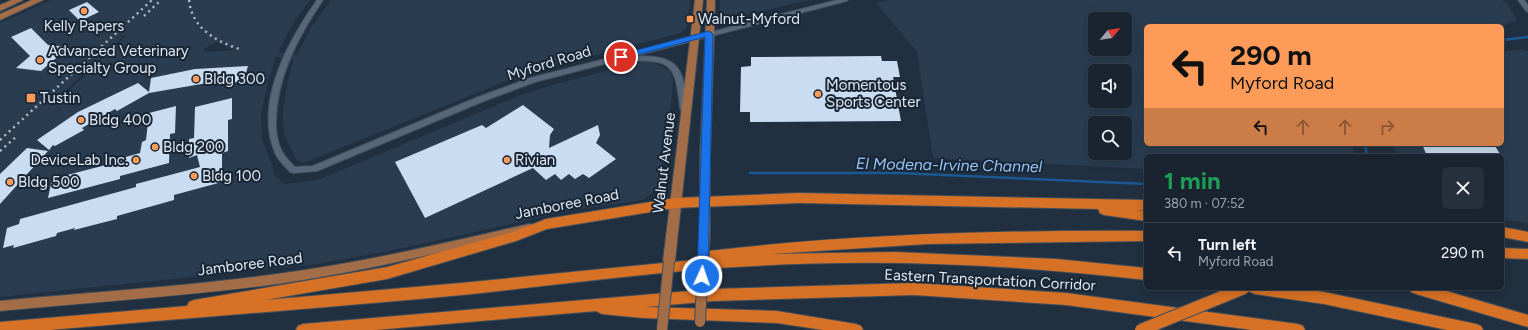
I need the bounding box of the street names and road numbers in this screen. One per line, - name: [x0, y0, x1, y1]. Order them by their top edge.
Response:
- street label: Myford Road: [505, 42, 593, 84]
- street label: Walnut Avenue: [649, 111, 679, 215]
- street label: Jamboree Road: [514, 185, 620, 223]
- street label: Jamboree Road: [197, 249, 303, 279]
- street label: Eastern Transportation Corridor: [884, 265, 1096, 295]

